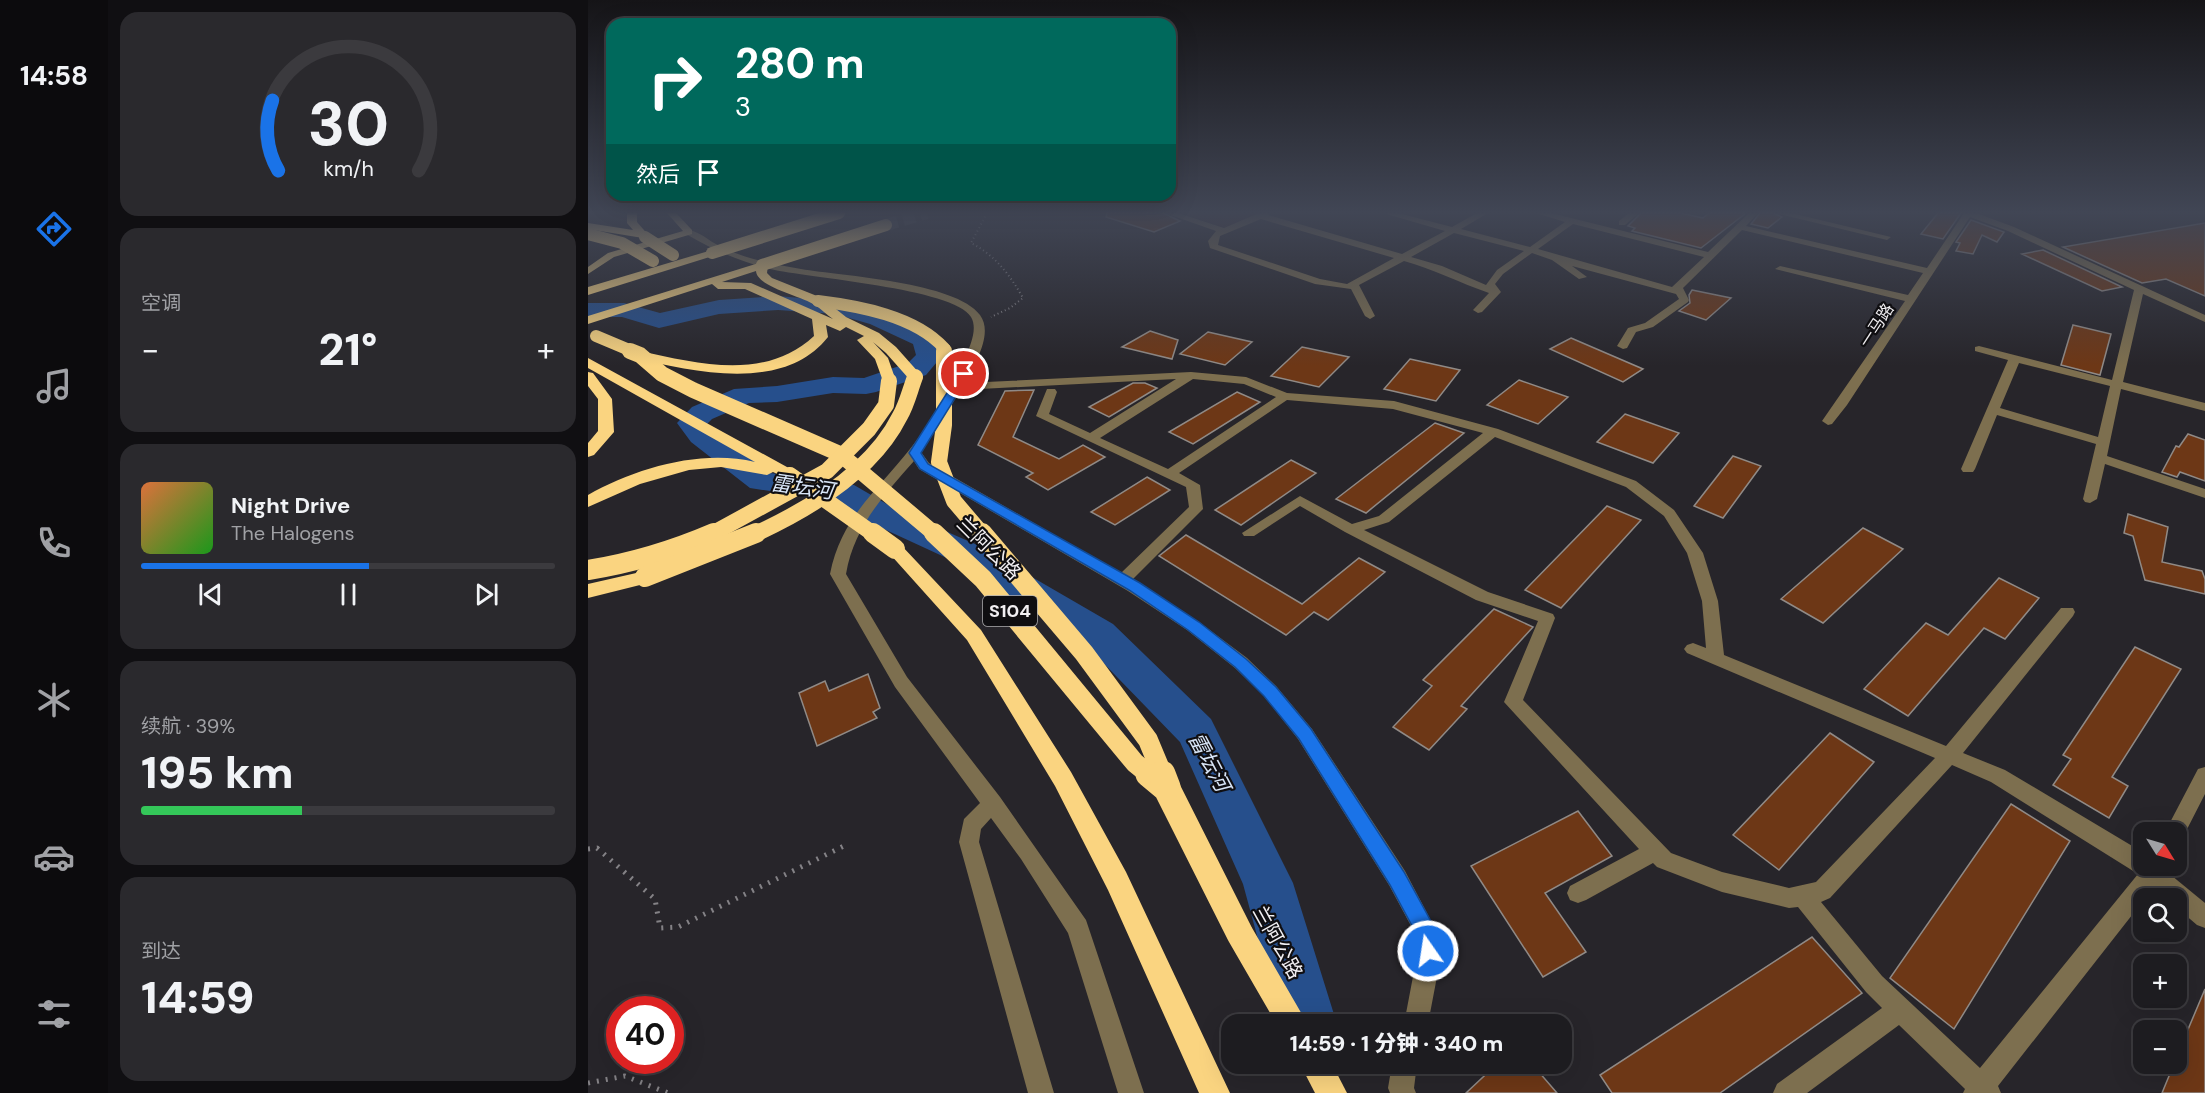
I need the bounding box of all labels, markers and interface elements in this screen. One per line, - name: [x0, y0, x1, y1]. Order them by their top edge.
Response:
- text: 280 m: [735, 36, 865, 91]
- icon: right: [636, 42, 714, 120]
- text: 14:58: [20, 58, 88, 93]
- text: 30: [307, 83, 389, 164]
- text: 3: [735, 89, 751, 124]
- text: km/h: [323, 155, 373, 183]
- icon: arrive: [692, 156, 725, 189]
- text: 然后: [636, 160, 680, 189]
- icon: directions: [33, 208, 75, 250]
- text: 空调: [141, 290, 181, 316]
- street label: 一马路: [1855, 299, 1898, 351]
- text: 21°: [318, 320, 378, 379]
- text: −: [141, 328, 159, 371]
- text: +: [537, 328, 555, 371]
- pin: [938, 348, 989, 399]
- icon: arrive: [947, 357, 980, 390]
- icon: music: [33, 365, 75, 407]
- water label: 雷坛河: [769, 469, 839, 506]
- text: Night Drive: [231, 491, 350, 520]
- street label: 兰阿公路: [952, 511, 1026, 585]
- text: The Halogens: [231, 520, 354, 546]
- icon: phone: [33, 522, 75, 564]
- icon: previous: [194, 578, 227, 611]
- icon: pause: [332, 578, 365, 611]
- icon: next: [470, 578, 503, 611]
- road number: S104: [983, 596, 1037, 626]
- icon: climate: [33, 679, 75, 721]
- text: 续航 · 39%: [141, 713, 235, 739]
- water label: 雷坛河: [1182, 728, 1238, 800]
- text: 195 km: [141, 743, 294, 802]
- north arrow: [2133, 822, 2187, 876]
- map controls: [2133, 822, 2187, 1074]
- icon: car: [33, 836, 75, 878]
- button: search: [2133, 888, 2187, 942]
- street label: 兰阿公路: [1247, 901, 1309, 983]
- position arrow: [1396, 919, 1460, 983]
- text: 到达: [141, 938, 181, 964]
- button: +: [2133, 954, 2187, 1008]
- text: 14:59: [141, 968, 254, 1027]
- icon: filters: [33, 993, 75, 1035]
- speed limit sign: 40: [606, 996, 684, 1074]
- button: −: [2133, 1020, 2187, 1074]
- text: 14:59 · 1 分钟 · 340 m: [1290, 1029, 1503, 1058]

